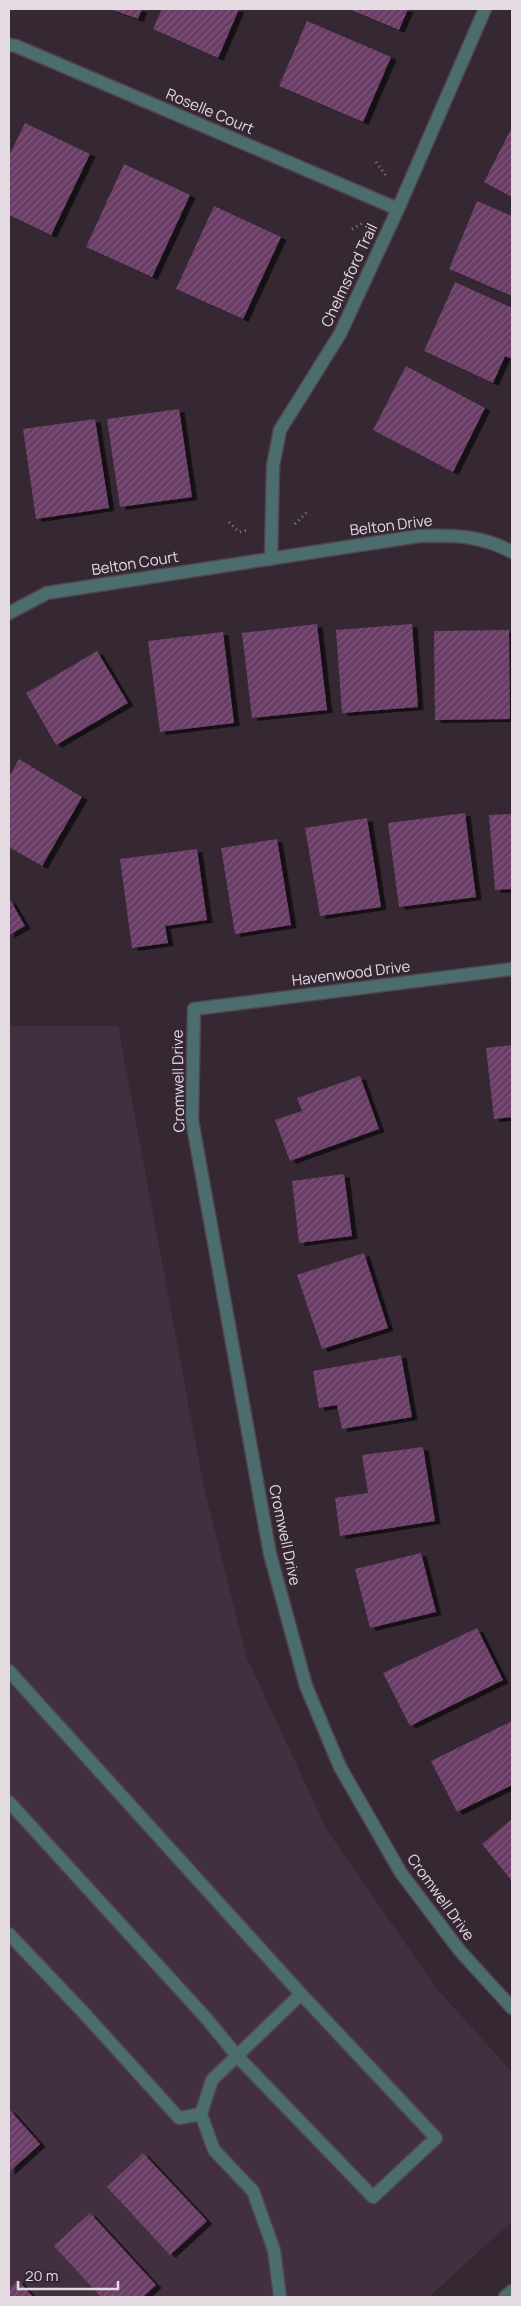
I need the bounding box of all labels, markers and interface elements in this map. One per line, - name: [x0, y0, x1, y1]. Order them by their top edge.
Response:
- street label: Roselle Court: [163, 83, 257, 139]
- street label: Chelmsford Trail: [316, 220, 382, 330]
- street label: Belton Drive: [349, 509, 434, 540]
- street label: Belton Court: [90, 546, 180, 580]
- street label: Havenwood Drive: [291, 955, 412, 991]
- street label: Cromwell Drive: [167, 1029, 189, 1132]
- street label: Cromwell Drive: [264, 1483, 306, 1588]
- street label: Cromwell Drive: [402, 1849, 480, 1945]
- scale bar: [18, 2258, 118, 2290]
- text: 20 m: [25, 2265, 58, 2286]

